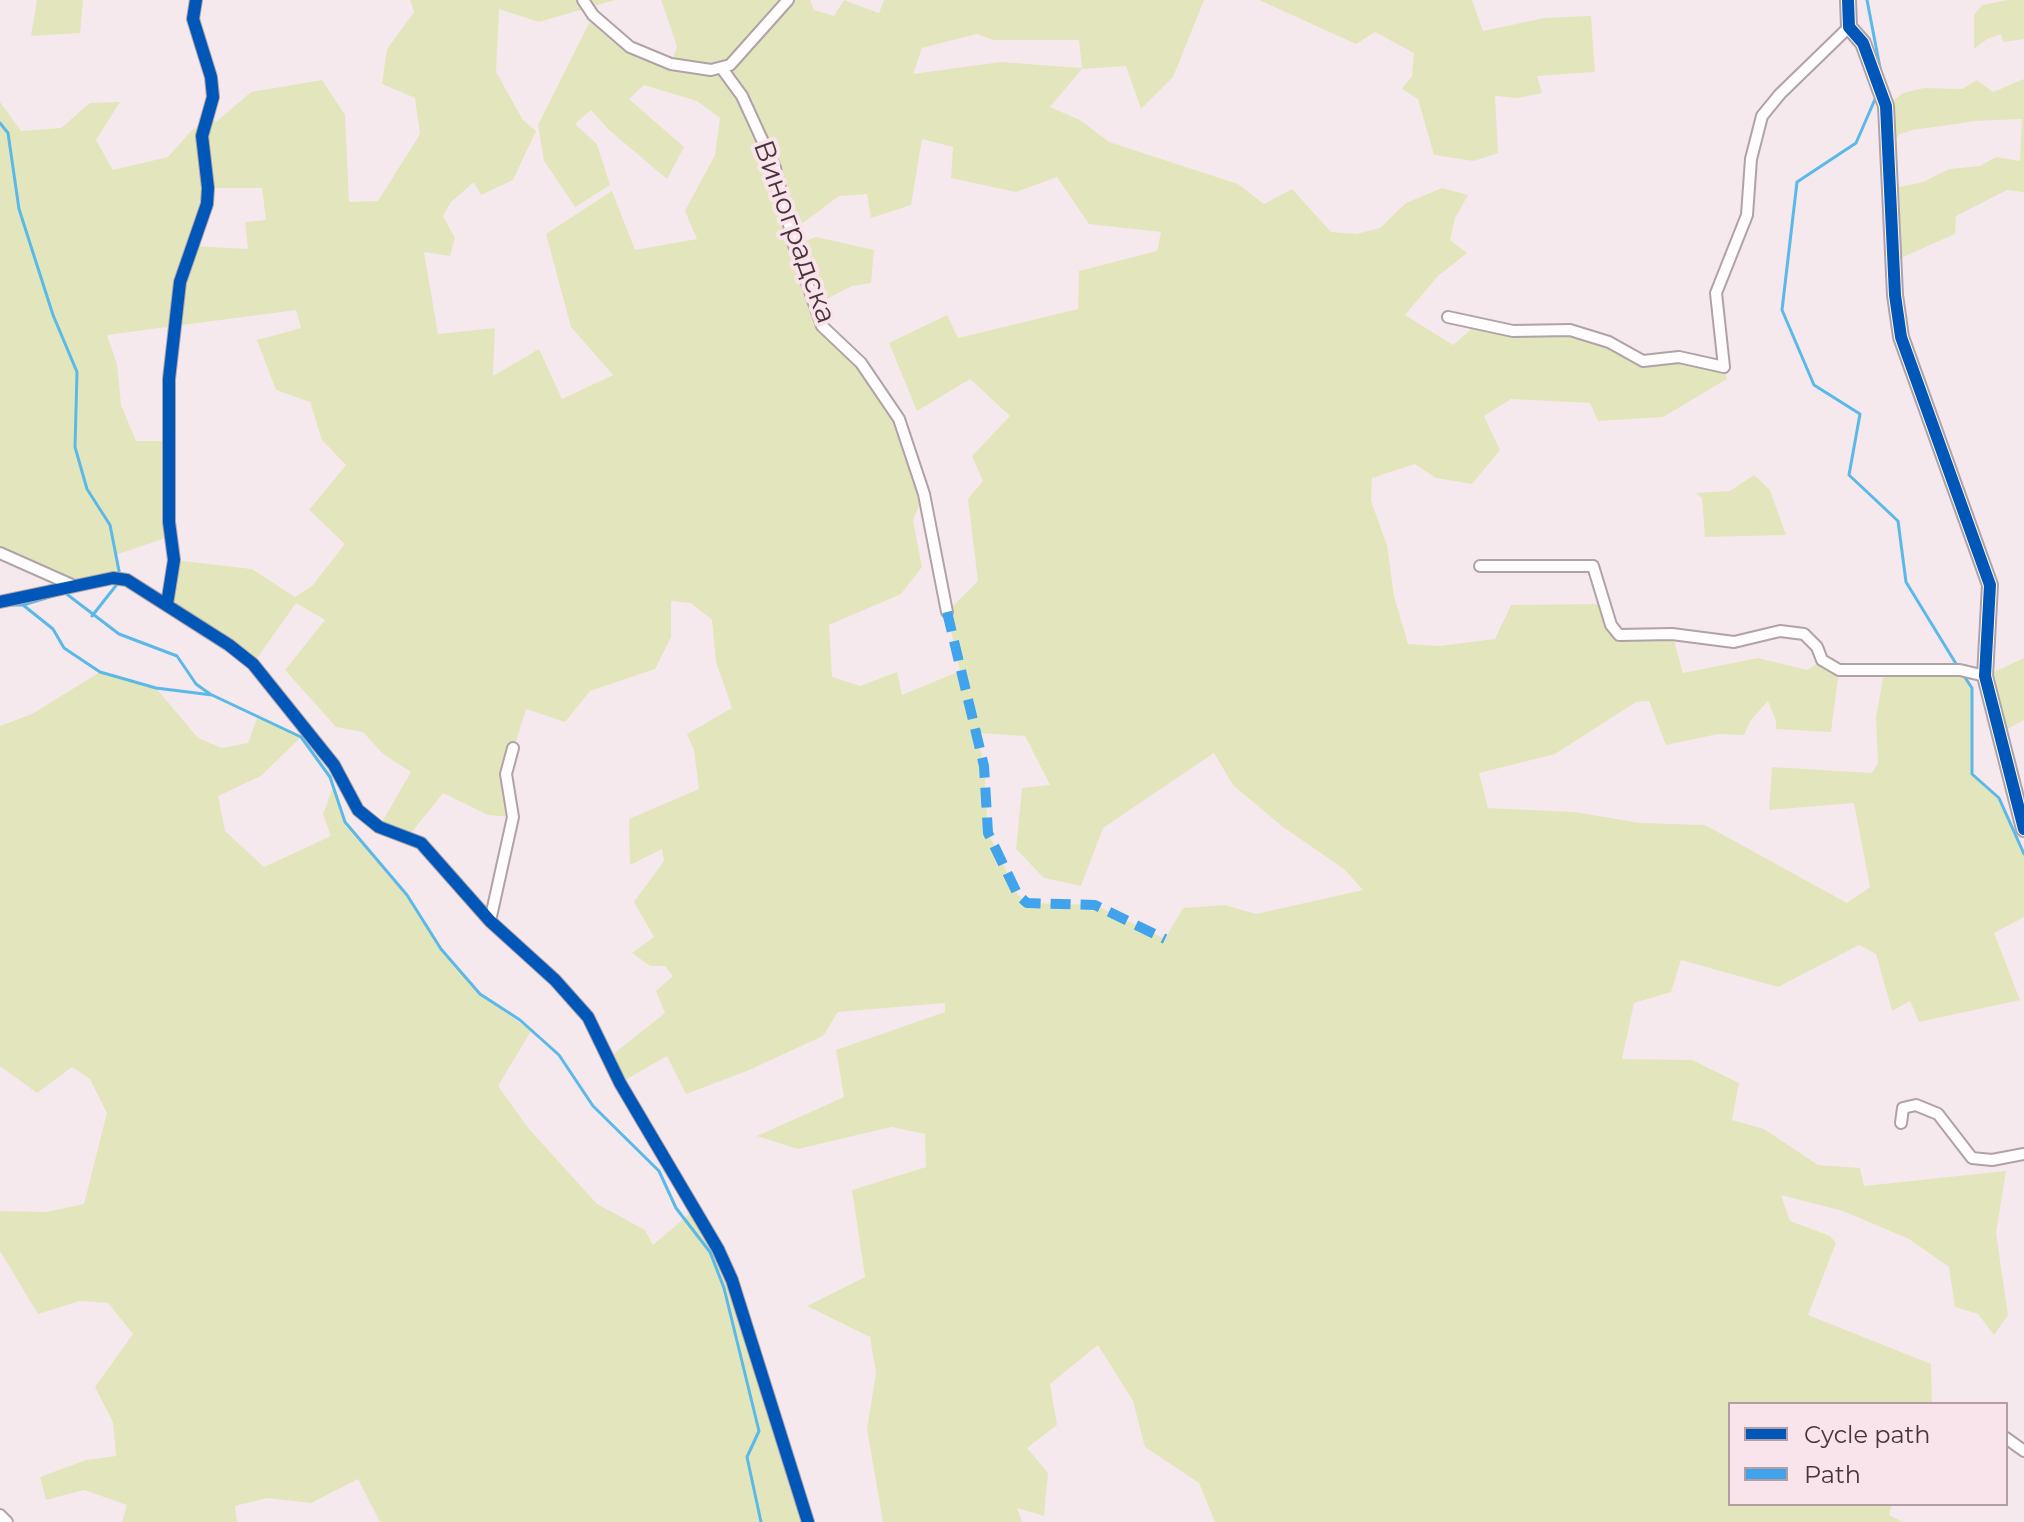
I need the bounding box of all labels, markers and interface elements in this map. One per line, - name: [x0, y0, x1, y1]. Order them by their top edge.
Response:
- street label: Виноградска: [745, 136, 843, 328]
- legend: [1728, 1402, 2008, 1506]
- text: Cycle path: [1804, 1420, 1931, 1449]
- text: Path: [1804, 1460, 1861, 1489]

